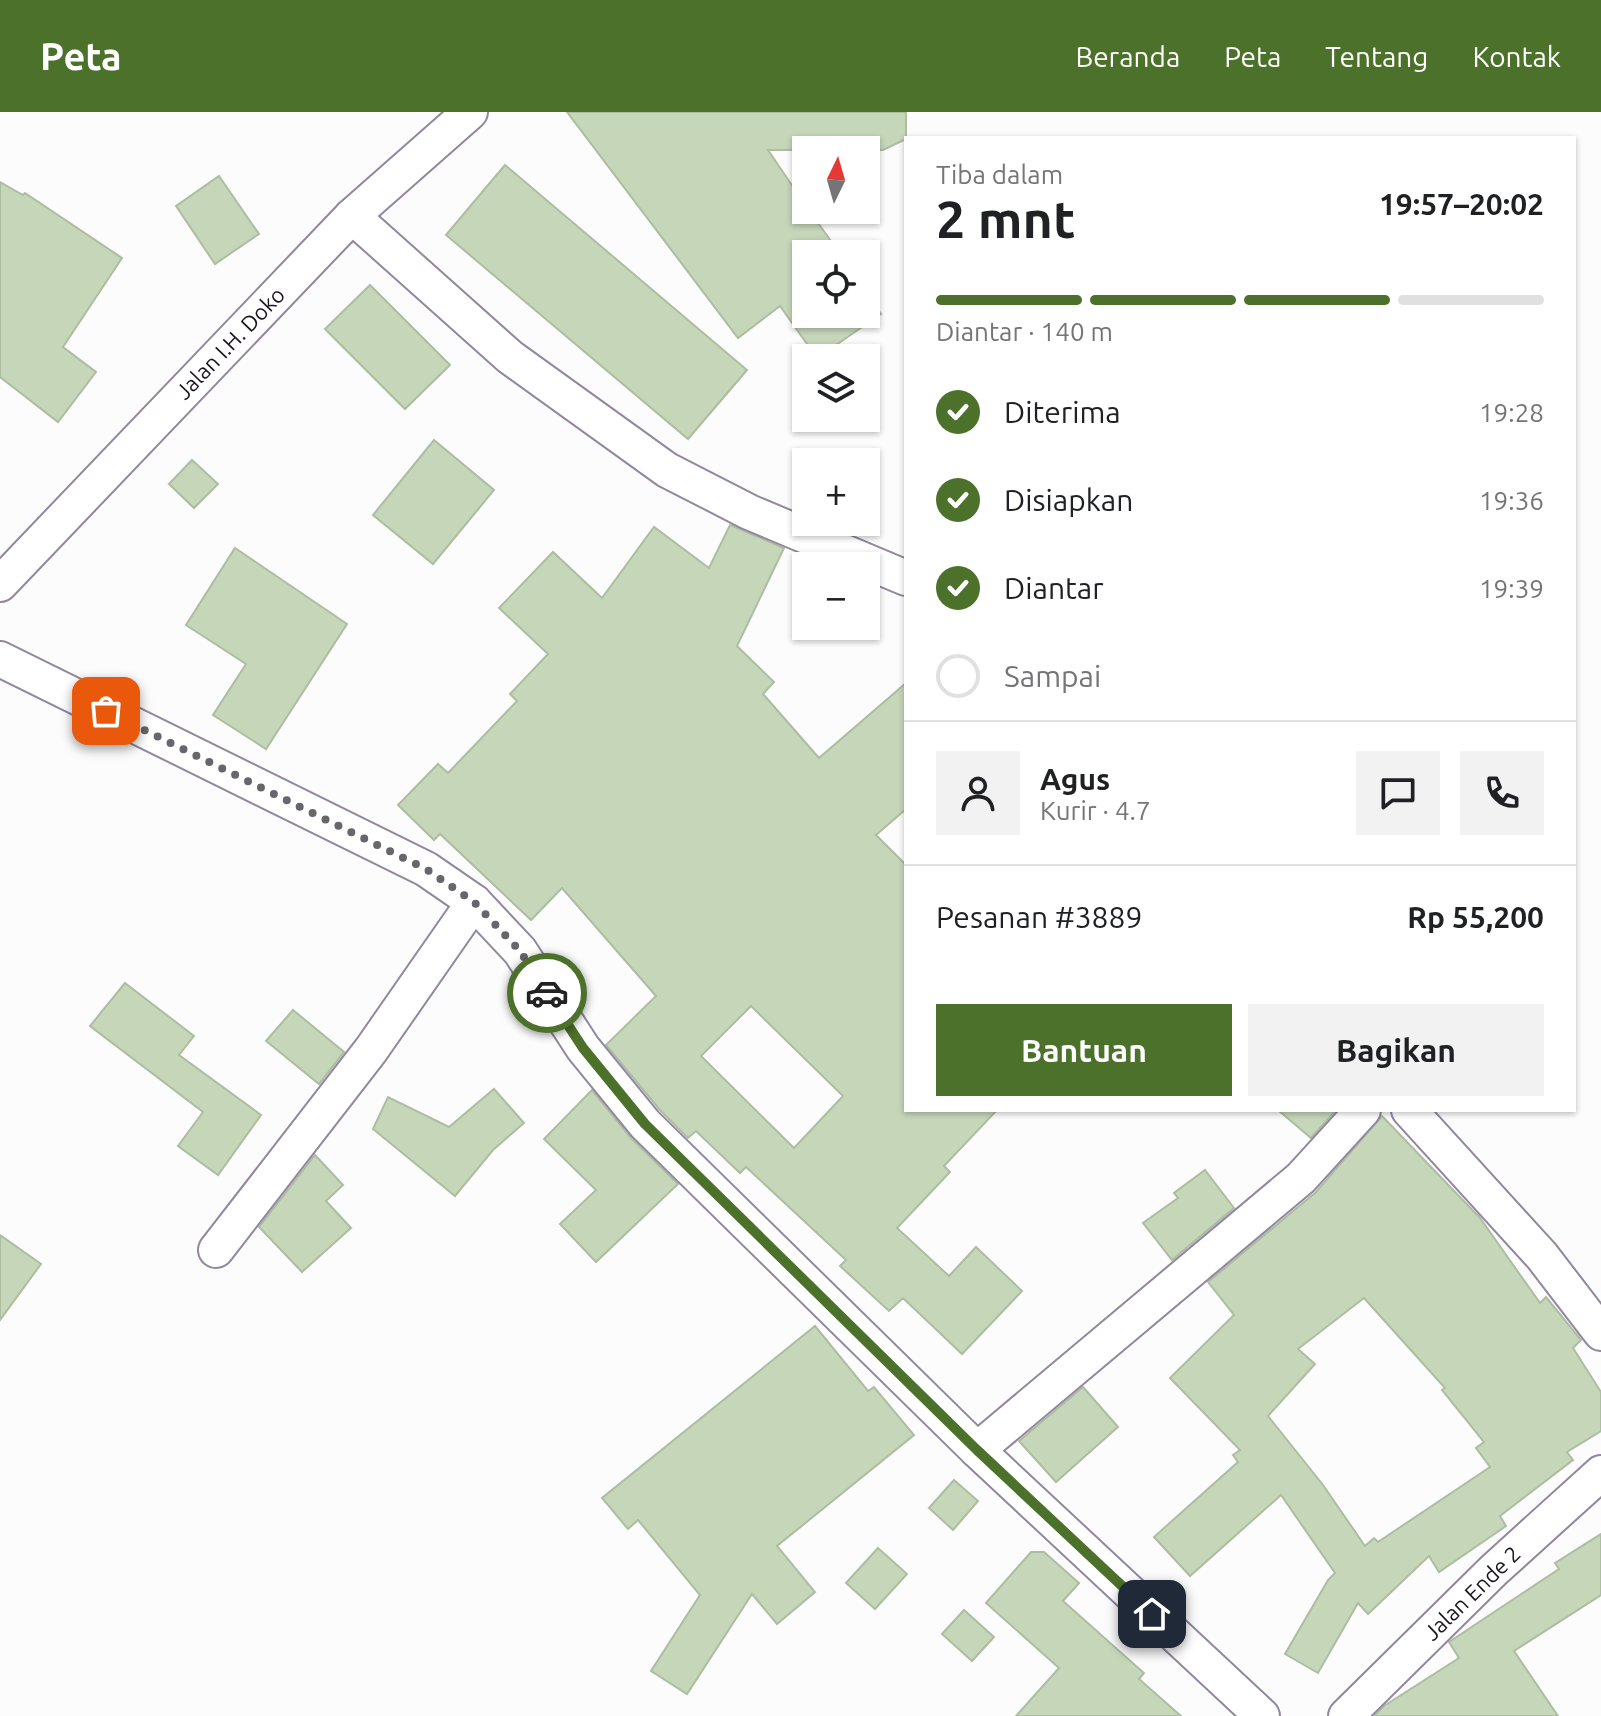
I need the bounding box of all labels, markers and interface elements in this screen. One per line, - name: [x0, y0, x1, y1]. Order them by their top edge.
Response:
- text: Peta: [40, 35, 122, 77]
- text: Beranda: [1075, 41, 1180, 72]
- text: Peta: [1224, 41, 1281, 72]
- text: Tentang: [1325, 41, 1428, 72]
- text: Kontak: [1472, 41, 1561, 72]
- north arrow: [792, 136, 880, 224]
- map controls: [792, 136, 880, 640]
- text: Tiba dalam: [936, 160, 1063, 189]
- text: 19:57–20:02: [1379, 187, 1544, 221]
- text: 2 mnt: [936, 190, 1075, 248]
- button: locate: [792, 240, 880, 328]
- street label: Jalan I.H. Doko: [170, 282, 289, 404]
- text: Diantar · 140 m: [936, 317, 1113, 346]
- button: layers: [792, 344, 880, 432]
- icon: check: [936, 390, 980, 434]
- text: Diterima: [1004, 395, 1121, 429]
- text: 19:28: [1479, 398, 1544, 427]
- button: +: [792, 448, 880, 536]
- icon: check: [936, 478, 980, 522]
- text: Disiapkan: [1004, 483, 1133, 517]
- text: 19:36: [1479, 486, 1544, 515]
- button: −: [792, 552, 880, 640]
- icon: check: [936, 566, 980, 610]
- text: Diantar: [1004, 571, 1104, 605]
- text: 19:39: [1479, 574, 1544, 603]
- text: Sampai: [1004, 659, 1101, 693]
- pin: [72, 677, 140, 745]
- icon: bag: [84, 689, 128, 733]
- button: person: [936, 751, 1020, 835]
- button: chat: [1356, 751, 1440, 835]
- button: phone: [1460, 751, 1544, 835]
- text: Agus: [1040, 762, 1110, 796]
- text: Kurir · 4.7: [1040, 796, 1151, 825]
- text: Pesanan #3889: [936, 900, 1142, 934]
- text: Rp 55,200: [1407, 900, 1544, 934]
- courier: [507, 953, 587, 1033]
- icon: car: [525, 971, 569, 1015]
- button: Bantuan: [936, 1004, 1232, 1096]
- button: Bagikan: [1248, 1004, 1544, 1096]
- street label: Jalan Ende 2: [1418, 1541, 1525, 1645]
- pin: [1118, 1580, 1186, 1648]
- icon: home: [1130, 1592, 1174, 1636]

